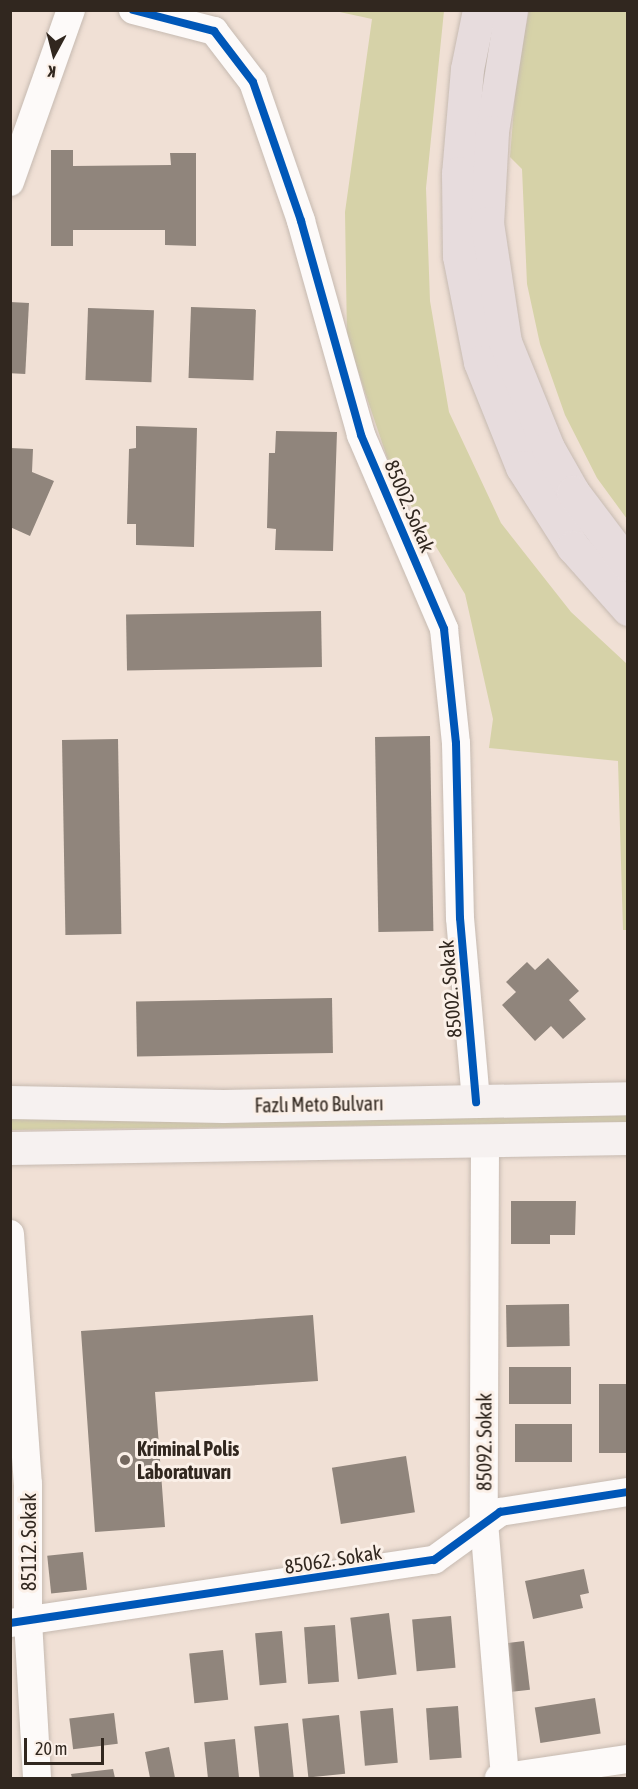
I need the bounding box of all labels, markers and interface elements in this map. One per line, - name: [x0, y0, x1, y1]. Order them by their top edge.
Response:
- north arrow: [24, 24, 84, 84]
- text: K: [47, 62, 57, 81]
- street label: 85002. Sokak: [380, 456, 440, 556]
- street label: 85002. Sokak: [434, 939, 466, 1039]
- street label: Fazlı Meto Bulvarı: [254, 1091, 384, 1117]
- street label: 85092. Sokak: [472, 1393, 496, 1491]
- place label: Kriminal Polis Laboratuvarı: [137, 1436, 239, 1483]
- marker: Kriminal Polis Laboratuvarı: [118, 1453, 132, 1467]
- street label: 85112. Sokak: [16, 1493, 40, 1591]
- street label: 85062. Sokak: [283, 1539, 383, 1579]
- scale bar: [27, 1726, 106, 1764]
- text: 20 m: [35, 1738, 67, 1759]

